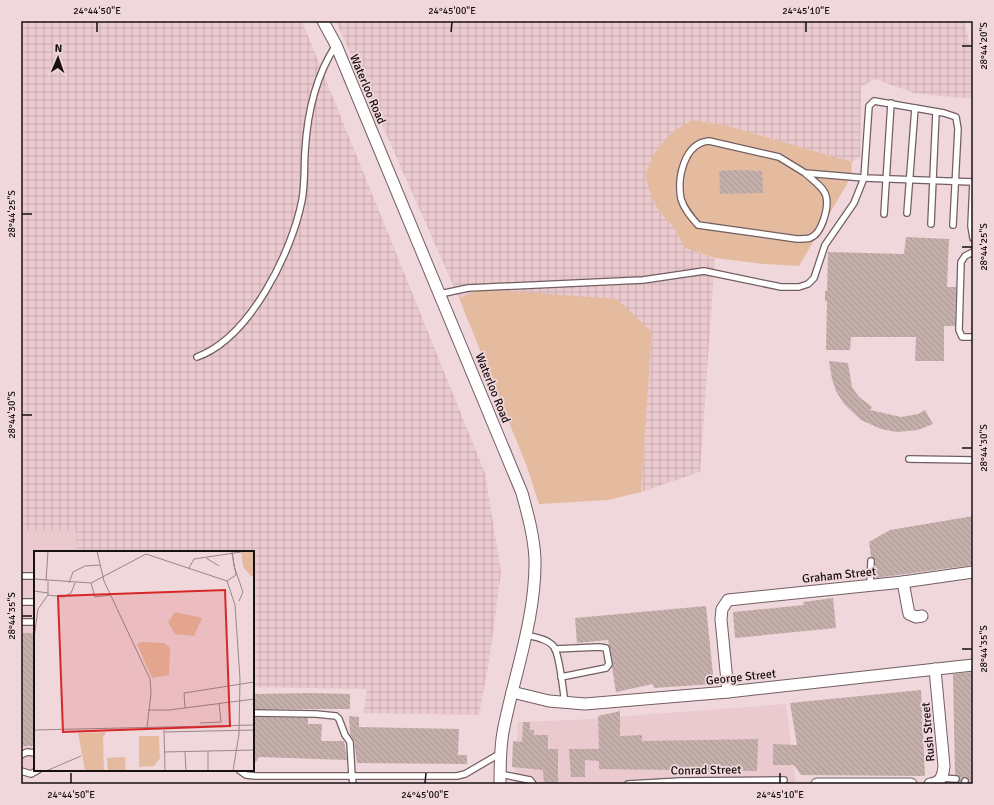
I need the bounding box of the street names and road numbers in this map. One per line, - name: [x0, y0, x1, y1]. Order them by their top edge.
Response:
- street label: Waterloo Road: [346, 52, 389, 126]
- street label: Waterloo Road: [472, 351, 513, 426]
- street label: Graham Street: [801, 564, 877, 587]
- street label: George Street: [705, 666, 777, 689]
- street label: Rush Street: [918, 702, 939, 762]
- street label: Conrad Street: [671, 762, 741, 779]

